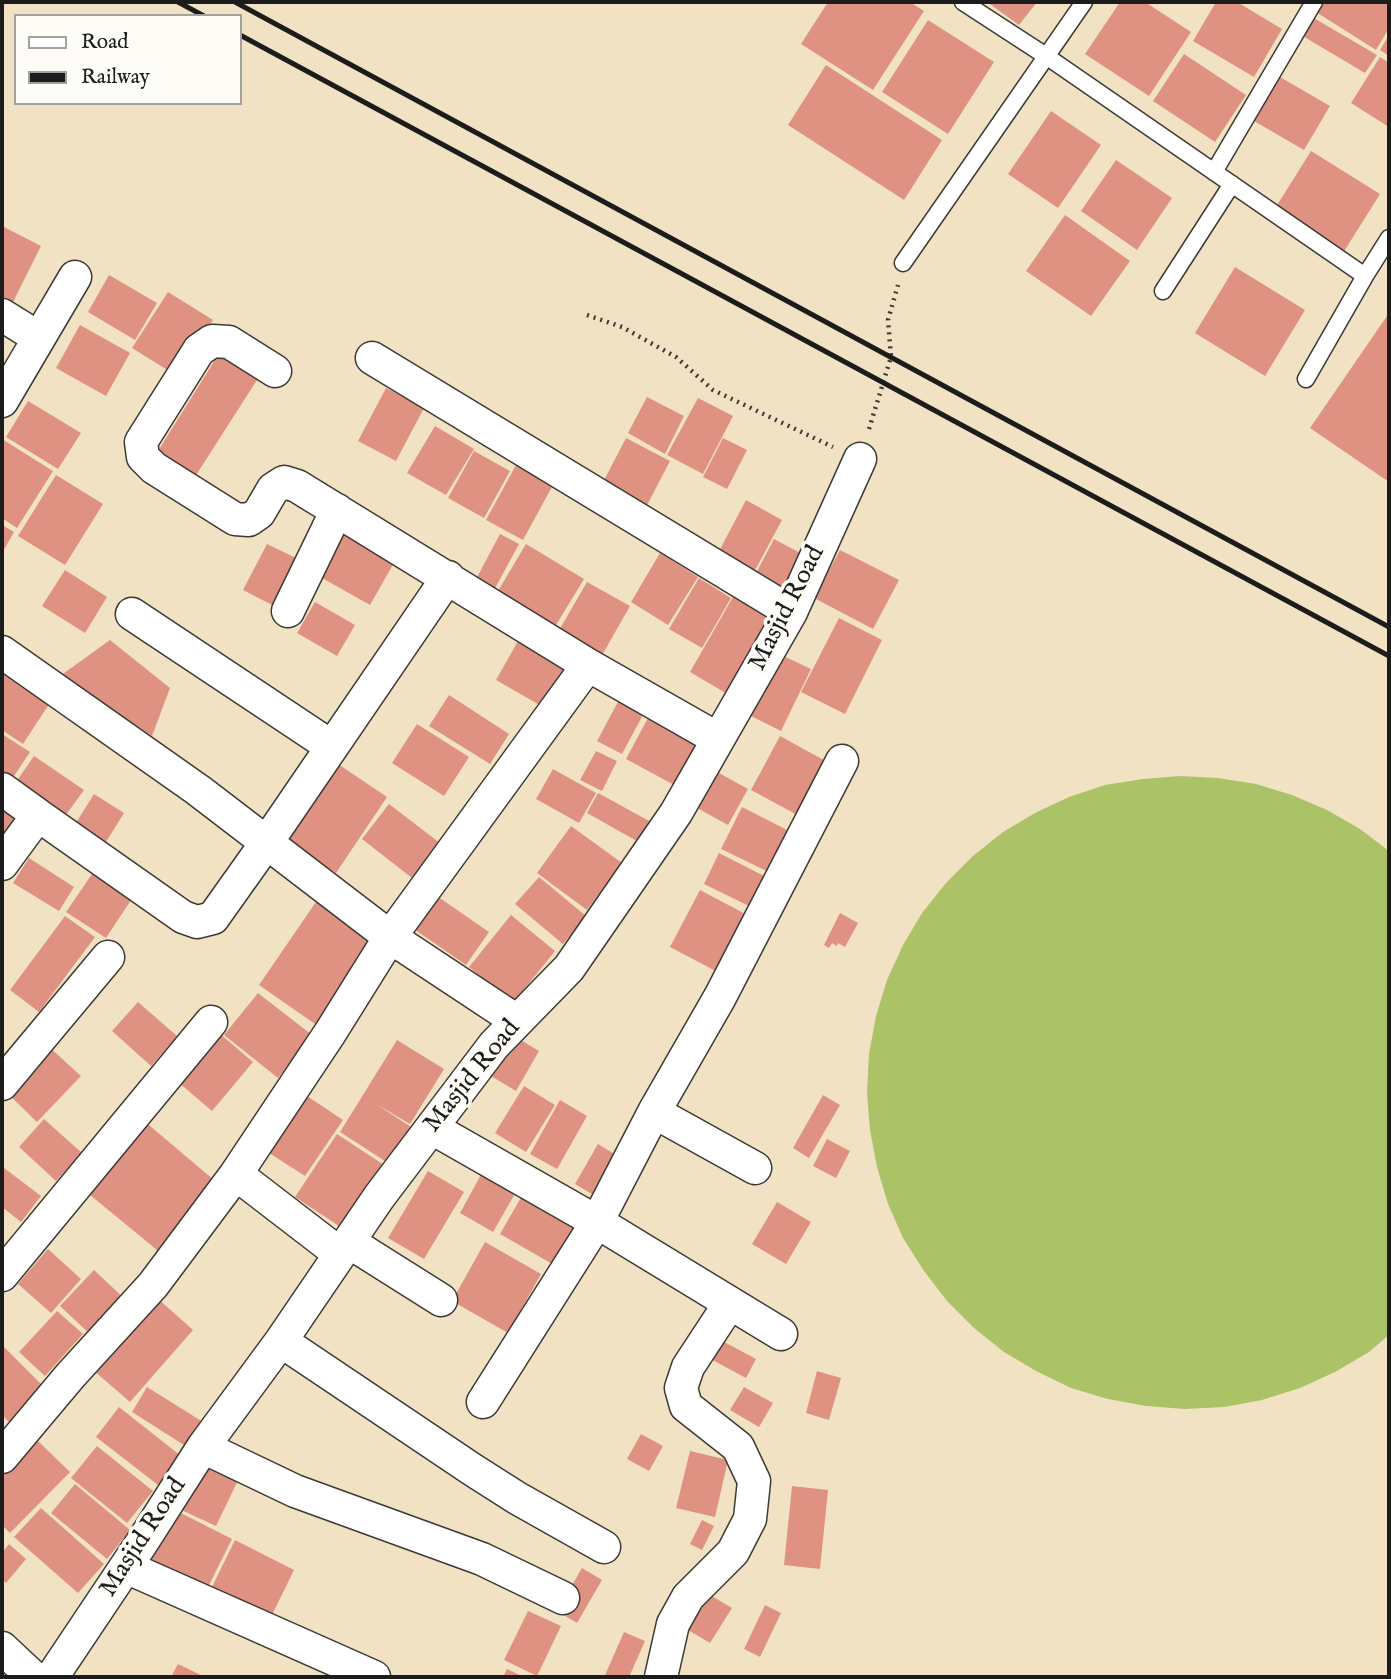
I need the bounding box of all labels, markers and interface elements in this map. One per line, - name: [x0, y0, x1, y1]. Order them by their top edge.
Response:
- legend: [14, 14, 242, 105]
- text: Road: [81, 29, 128, 56]
- text: Railway: [81, 64, 150, 91]
- street label: Masjid Road: [743, 541, 833, 677]
- street label: Masjid Road: [418, 1014, 528, 1140]
- street label: Masjid Road: [94, 1472, 194, 1604]

